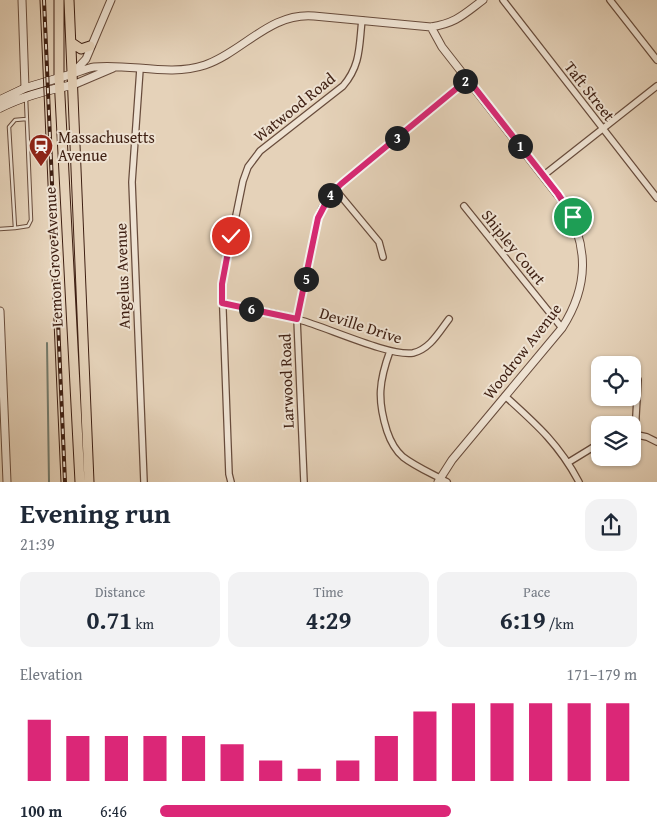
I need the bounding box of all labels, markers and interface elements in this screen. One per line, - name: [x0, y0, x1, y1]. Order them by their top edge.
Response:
- street label: Taft Street: [559, 56, 621, 127]
- street label: Watwood Road: [248, 66, 340, 148]
- pin: 2: [452, 68, 478, 94]
- text: 2: [462, 71, 469, 91]
- place label: Massachusetts Avenue: [58, 125, 155, 167]
- pin: 3: [384, 126, 410, 150]
- text: 3: [394, 128, 401, 148]
- station icon: Massachusetts Avenue: [28, 133, 54, 167]
- pin: 1: [508, 134, 532, 158]
- text: 1: [517, 136, 524, 156]
- pin: 4: [318, 182, 342, 208]
- text: 4: [327, 185, 334, 205]
- street label: Lemon Grove Avenue: [37, 186, 69, 328]
- pin: [552, 196, 594, 238]
- icon: arrive: [559, 203, 587, 231]
- street label: Shipley Court: [476, 204, 552, 290]
- pin: [210, 215, 252, 257]
- street label: Angelus Avenue: [108, 222, 136, 330]
- icon: check: [217, 222, 245, 250]
- pin: 5: [294, 266, 318, 292]
- text: 5: [303, 269, 310, 289]
- pin: 6: [238, 296, 264, 322]
- street label: Woodrow Avenue: [477, 298, 567, 404]
- text: 6: [248, 299, 255, 319]
- street label: Deville Drive: [317, 300, 405, 350]
- street label: Larwood Road: [272, 333, 300, 429]
- map controls: [591, 356, 641, 466]
- button: locate: [591, 356, 641, 406]
- button: layers: [591, 416, 641, 466]
- text: Evening run: [20, 492, 171, 533]
- button: share: [585, 499, 637, 551]
- text: 21:39: [20, 532, 55, 556]
- text: Distance: [95, 582, 145, 602]
- text: Time: [314, 582, 343, 602]
- text: Pace: [523, 582, 550, 602]
- text: 0.71: [86, 602, 132, 638]
- text: 4:29: [306, 602, 351, 638]
- text: 6:19: [500, 602, 546, 638]
- text: km: [132, 614, 154, 634]
- text: /km: [546, 614, 574, 634]
- text: Elevation: [20, 662, 83, 686]
- text: 171–179 m: [567, 662, 637, 686]
- text: 100 m: [20, 799, 62, 823]
- text: 6:46: [100, 799, 127, 823]

